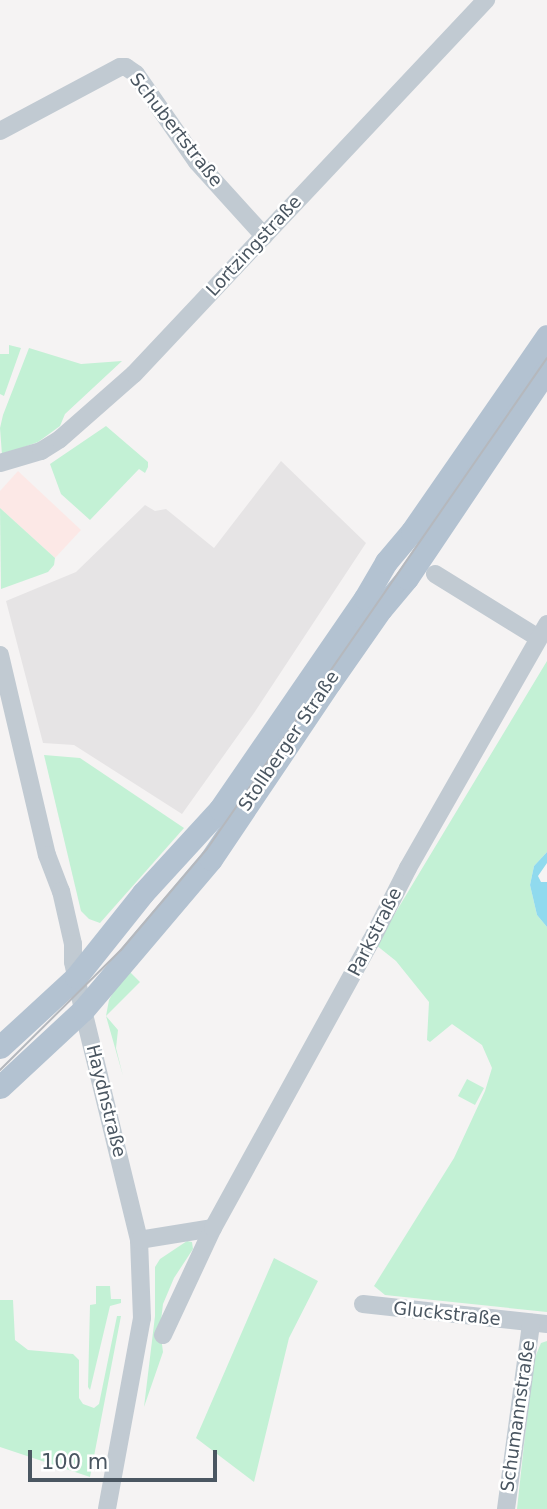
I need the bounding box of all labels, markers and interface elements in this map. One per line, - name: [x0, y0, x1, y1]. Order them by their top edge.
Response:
- street label: Schubertstraße: [125, 69, 227, 191]
- street label: Lortzingstraße: [202, 191, 306, 301]
- street label: Stollberger Straße: [234, 667, 344, 815]
- street label: Parkstraße: [344, 884, 406, 980]
- street label: Haydnstraße: [82, 1042, 130, 1160]
- street label: Gluckstraße: [392, 1298, 502, 1330]
- street label: Schumannstraße: [497, 1339, 539, 1493]
- scale bar: [32, 1436, 220, 1480]
- text: 100 m: [41, 1450, 108, 1474]

